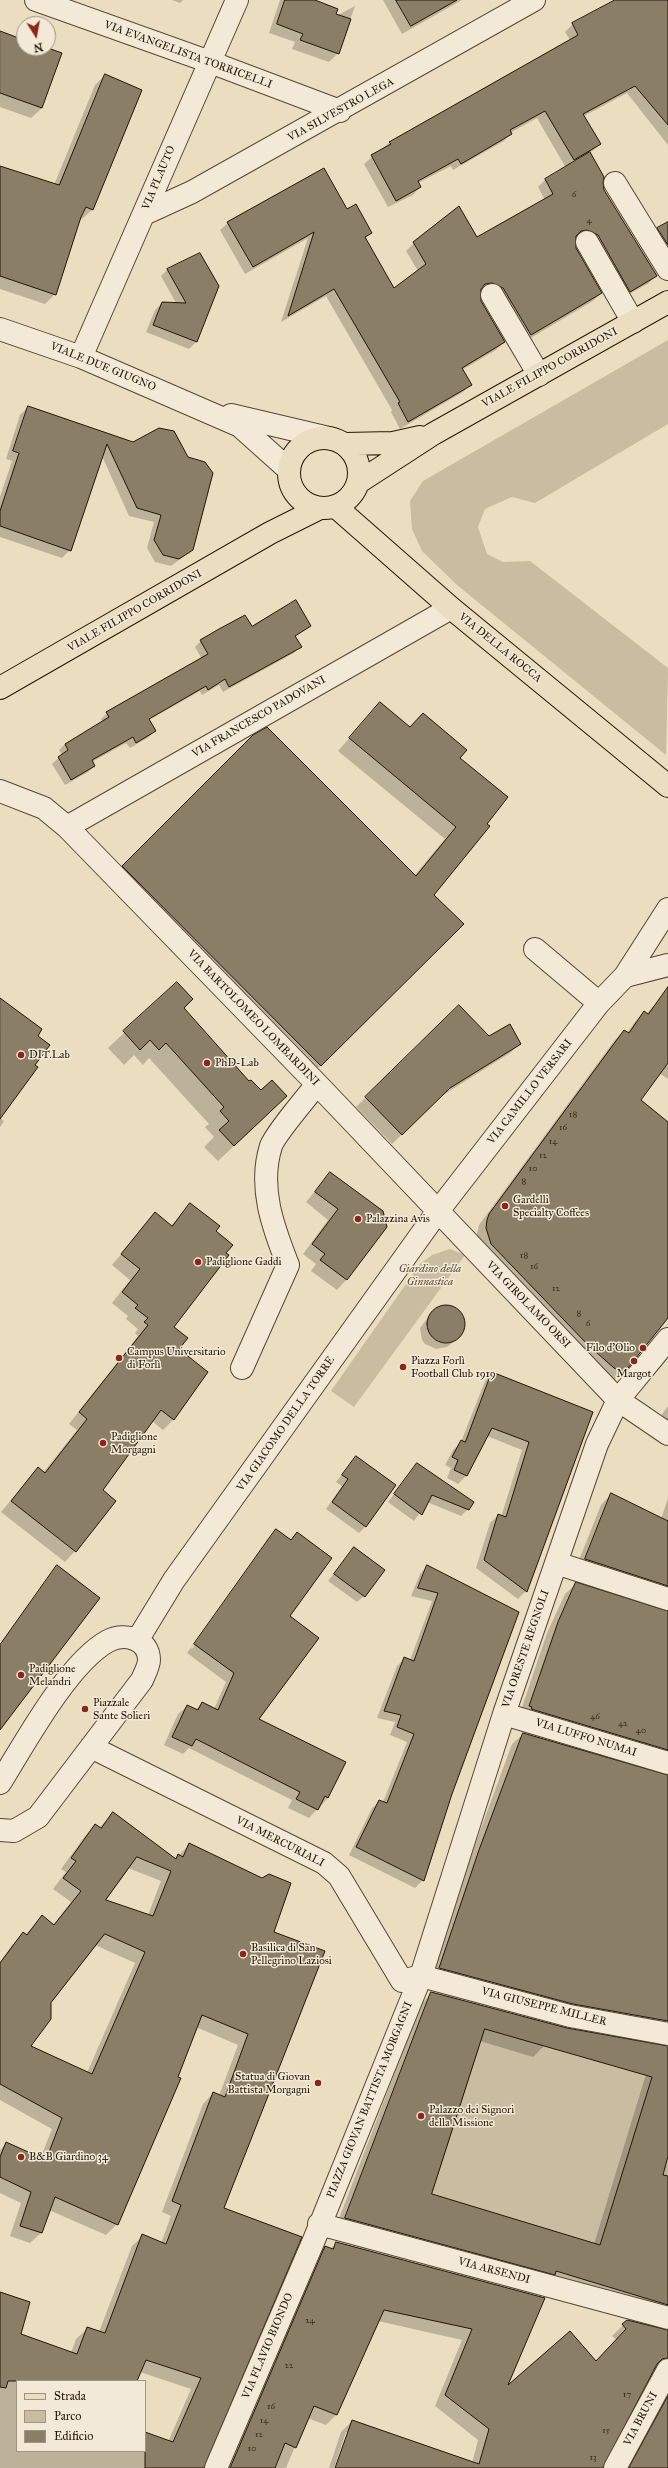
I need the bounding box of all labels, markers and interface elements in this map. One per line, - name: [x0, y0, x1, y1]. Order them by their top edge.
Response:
- north arrow: [16, 16, 56, 56]
- street label: VIA EVANGELISTA TORRICELLI: [102, 18, 274, 92]
- text: N: [32, 40, 44, 55]
- street label: VIA SILVESTRO LEGA: [286, 75, 396, 145]
- street label: VIA PLAUTO: [140, 144, 178, 212]
- house number: 6: [572, 190, 576, 200]
- house number: 4: [586, 216, 592, 226]
- street label: VIALE FILIPPO CORRIDONI: [480, 325, 620, 411]
- street label: VIALE DUE GIUGNO: [48, 340, 158, 394]
- street label: VIALE FILIPPO CORRIDONI: [65, 567, 205, 655]
- street label: VIA DELLA ROCCA: [456, 610, 544, 686]
- street label: VIA FRANCESCO PADOVANI: [190, 673, 328, 761]
- street label: VIA BARTOLOMEO LOMBARDINI: [184, 947, 322, 1089]
- street label: VIA CAMILLO VERSARI: [485, 1037, 575, 1147]
- place label: DIT.Lab: [29, 1048, 70, 1062]
- marker: DIT.Lab: [16, 1050, 26, 1060]
- place label: PhD-Lab: [215, 1056, 259, 1070]
- marker: PhD-Lab: [202, 1058, 212, 1068]
- house number: 18: [569, 1110, 577, 1120]
- house number: 16: [559, 1123, 567, 1133]
- house number: 14: [549, 1137, 557, 1147]
- house number: 12: [539, 1151, 547, 1161]
- house number: 10: [529, 1164, 537, 1174]
- house number: 8: [522, 1177, 526, 1187]
- place label: Gardelli Specialty Coffees: [513, 1193, 589, 1219]
- marker: Gardelli Specialty Coffees: [500, 1201, 510, 1211]
- place label: Palazzina Avis: [366, 1212, 430, 1226]
- marker: Palazzina Avis: [353, 1214, 363, 1224]
- house number: 18: [520, 1251, 528, 1261]
- place label: Padiglione Gaddi: [206, 1255, 282, 1269]
- marker: Padiglione Gaddi: [193, 1257, 203, 1267]
- street label: VIA GIROLAMO ORSI: [483, 1259, 573, 1351]
- park label: Giardino della Ginnastica: [399, 1262, 461, 1288]
- house number: 16: [530, 1262, 538, 1272]
- house number: 12: [552, 1284, 560, 1294]
- house number: 8: [577, 1309, 581, 1319]
- house number: 6: [586, 1319, 590, 1329]
- place label: Filo d'Olio: [586, 1341, 635, 1355]
- marker: Filo d'Olio: [638, 1343, 648, 1353]
- place label: Campus Universitario di Forlì: [127, 1345, 226, 1371]
- marker: Campus Universitario di Forlì: [114, 1353, 124, 1363]
- street label: VIA GIACOMO DELLA TORRE: [234, 1354, 338, 1494]
- place label: Piazza Forlì Football Club 1919: [411, 1354, 496, 1380]
- marker: Margot: [629, 1356, 639, 1366]
- marker: Piazza Forlì Football Club 1919: [398, 1362, 408, 1372]
- place label: Margot: [617, 1367, 651, 1381]
- place label: Padiglione Morgagni: [111, 1430, 158, 1456]
- marker: Padiglione Morgagni: [98, 1438, 108, 1448]
- street label: VIA ORESTE REGNOLI: [500, 1588, 552, 1710]
- place label: Padiglione Melandri: [29, 1662, 76, 1688]
- marker: Padiglione Melandri: [16, 1670, 26, 1680]
- place label: Piazzale Sante Solieri: [93, 1696, 150, 1722]
- marker: Piazzale Sante Solieri: [80, 1704, 90, 1714]
- house number: 46: [590, 1712, 600, 1722]
- street label: VIA LUFFO NUMAI: [534, 1716, 638, 1760]
- house number: 42: [618, 1719, 628, 1729]
- house number: 40: [636, 1726, 646, 1736]
- street label: VIA MERCURIALI: [233, 1814, 327, 1870]
- place label: Basilica di San Pellegrino Laziosi: [251, 1941, 332, 1967]
- marker: Basilica di San Pellegrino Laziosi: [238, 1949, 248, 1959]
- street label: VIA GIUSEPPE MILLER: [480, 1985, 608, 2029]
- street label: PIAZZA GIOVAN BATTISTA MORGAGNI: [324, 2000, 416, 2200]
- place label: Statua di Giovan Battista Morgagni: [228, 2070, 310, 2096]
- marker: Statua di Giovan Battista Morgagni: [313, 2078, 323, 2088]
- place label: Palazzo dei Signori della Missione: [429, 2103, 514, 2129]
- marker: Palazzo dei Signori della Missione: [416, 2111, 426, 2121]
- place label: B&B Giardino 34: [29, 2150, 108, 2164]
- marker: B&B Giardino 34: [16, 2152, 26, 2162]
- street label: VIA ARSENDI: [457, 2255, 531, 2287]
- street label: VIA FLAVIO BIONDO: [240, 2291, 296, 2401]
- house number: 24: [305, 2316, 315, 2326]
- house number: 22: [285, 2361, 293, 2371]
- legend: [16, 2380, 146, 2452]
- text: Strada: [54, 2389, 86, 2403]
- street label: VIA BRUNI: [621, 2390, 661, 2448]
- house number: 17: [623, 2390, 631, 2400]
- house number: 16: [267, 2402, 275, 2412]
- text: Parco: [54, 2409, 81, 2423]
- house number: 14: [260, 2416, 268, 2426]
- house number: 15: [602, 2426, 610, 2436]
- text: Edificio: [54, 2429, 93, 2443]
- house number: 12: [255, 2430, 263, 2440]
- house number: 10: [248, 2444, 256, 2454]
- house number: 13: [589, 2453, 597, 2463]

